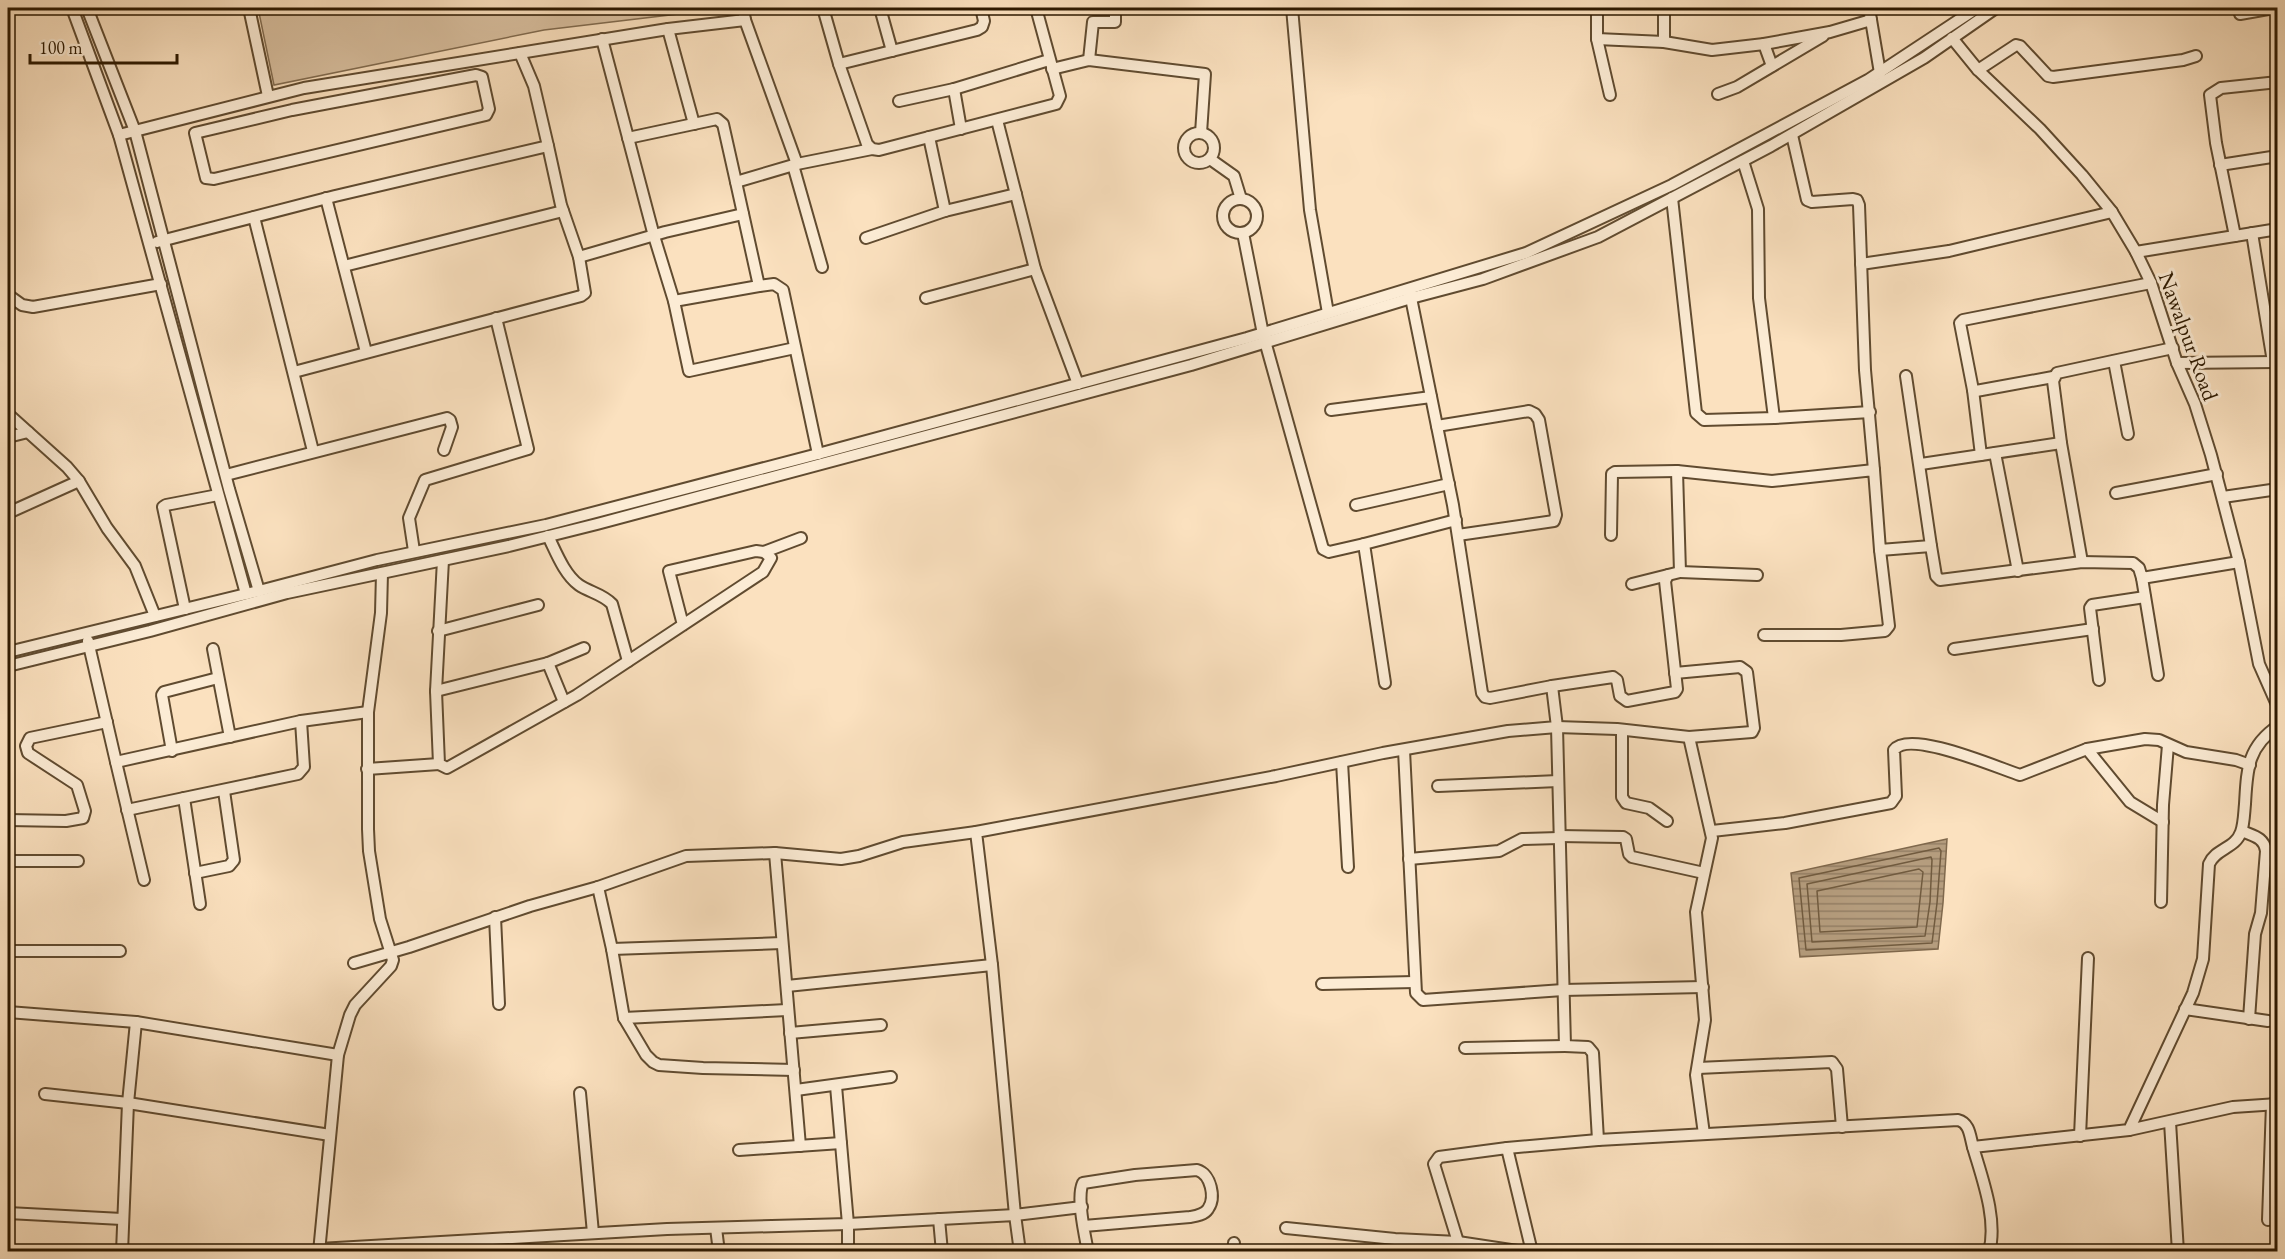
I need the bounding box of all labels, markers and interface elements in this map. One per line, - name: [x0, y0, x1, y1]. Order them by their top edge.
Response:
- scale bar: [30, 27, 177, 65]
- text: 100 m: [39, 36, 83, 59]
- street label: Nawalpur Road: [2152, 268, 2226, 406]

